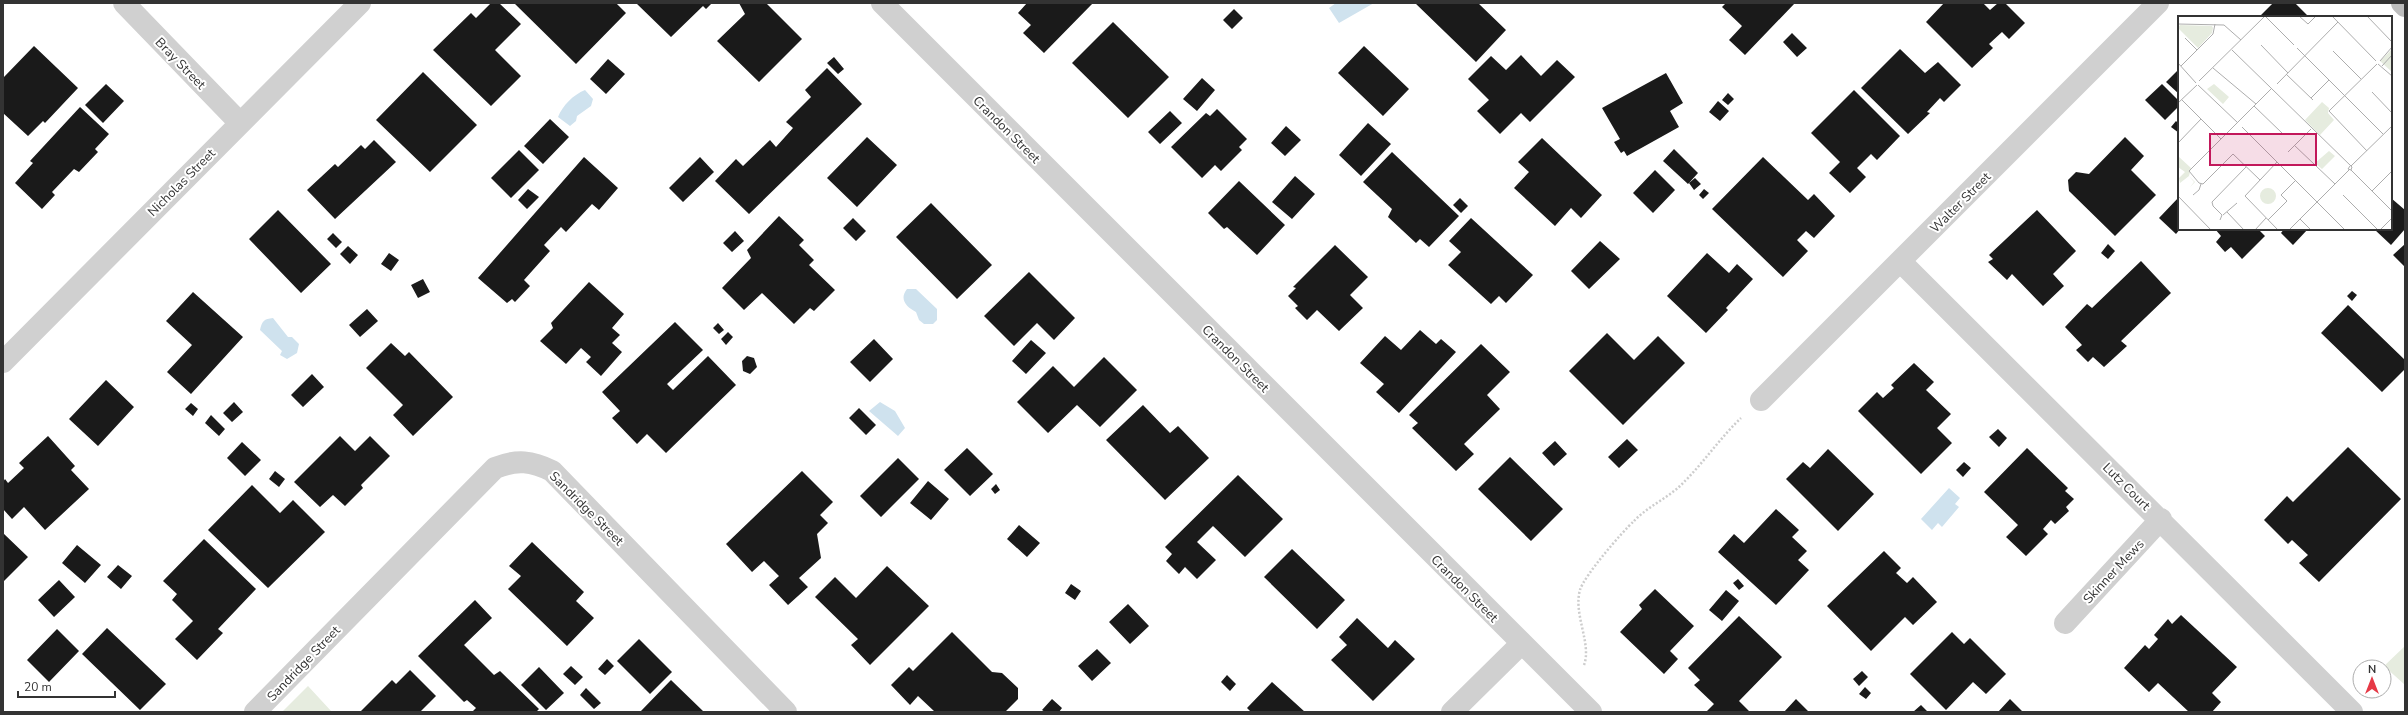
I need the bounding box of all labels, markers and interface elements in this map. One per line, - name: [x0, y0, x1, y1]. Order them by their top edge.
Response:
- inset map: [2178, 16, 2392, 230]
- street label: Bray Street: [151, 34, 210, 94]
- street label: Crandon Street: [969, 92, 1044, 168]
- street label: Nicholas Street: [144, 145, 220, 221]
- street label: Walter Street: [1926, 168, 1995, 237]
- street label: Crandon Street: [1198, 321, 1273, 397]
- street label: Lutz Court: [2099, 459, 2154, 515]
- street label: Sandridge Street: [545, 468, 628, 550]
- street label: Skinner Mews: [2079, 535, 2148, 608]
- street label: Crandon Street: [1427, 551, 1502, 627]
- street label: Sandridge Street: [263, 622, 345, 705]
- north arrow: [2352, 659, 2392, 699]
- text: N: [2368, 662, 2376, 677]
- scale bar: [18, 673, 115, 699]
- text: 20 m: [24, 679, 52, 695]

